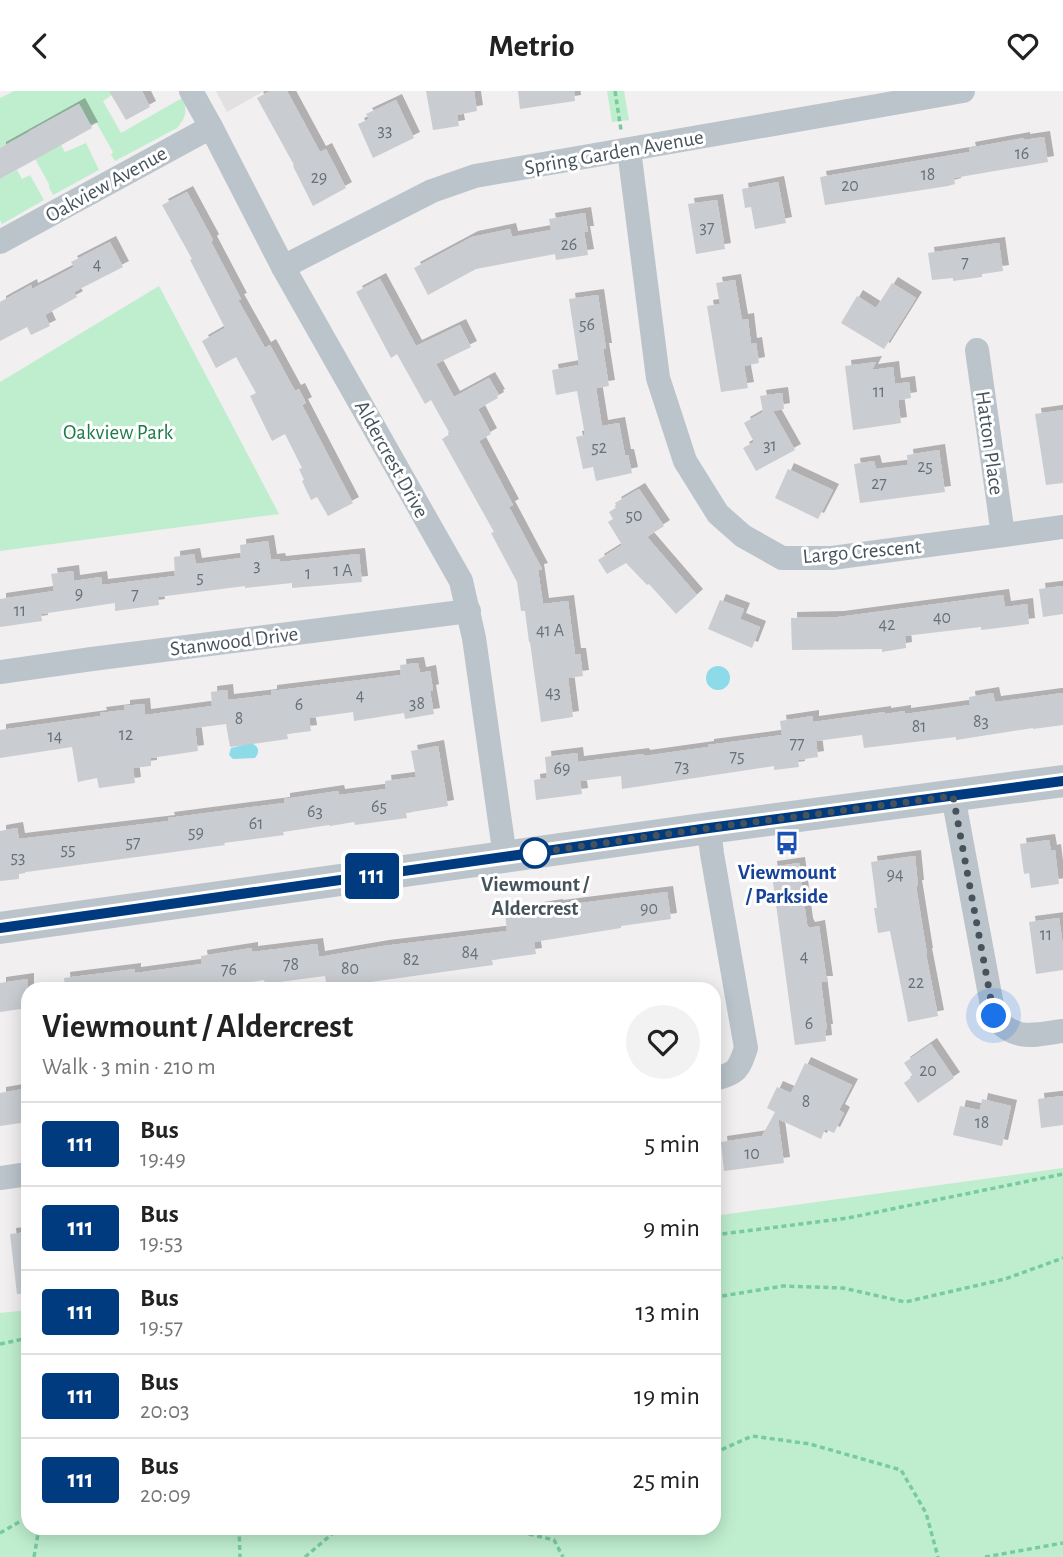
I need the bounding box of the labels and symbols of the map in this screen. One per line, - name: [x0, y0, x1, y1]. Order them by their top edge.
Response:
- house number: 33: [378, 122, 392, 140]
- street label: Spring Garden Avenue: [523, 126, 705, 179]
- street label: Oakview Avenue: [42, 143, 170, 226]
- house number: 16: [1015, 145, 1029, 163]
- house number: 18: [921, 166, 935, 184]
- house number: 29: [311, 169, 327, 187]
- house number: 20: [841, 177, 859, 195]
- house number: 37: [700, 219, 714, 237]
- house number: 26: [561, 236, 577, 254]
- house number: 7: [961, 254, 969, 272]
- house number: 4: [93, 256, 102, 274]
- house number: 56: [579, 316, 595, 334]
- house number: 11: [873, 383, 885, 401]
- street label: Hatton Place: [972, 390, 1007, 496]
- street label: Aldercrest Drive: [351, 397, 432, 521]
- park label: Oakview Park: [63, 422, 173, 443]
- house number: 31: [763, 437, 777, 455]
- house number: 52: [591, 439, 607, 457]
- house number: 25: [917, 458, 933, 476]
- house number: 27: [871, 475, 887, 493]
- house number: 50: [625, 507, 643, 525]
- street label: Largo Crescent: [802, 536, 923, 567]
- house number: 3: [253, 557, 261, 575]
- house number: 1 A: [333, 562, 353, 580]
- house number: 1: [305, 565, 311, 583]
- house number: 5: [196, 569, 204, 587]
- house number: 9: [75, 585, 83, 603]
- house number: 7: [131, 586, 139, 604]
- house number: 11: [14, 602, 26, 620]
- house number: 40: [933, 609, 951, 627]
- house number: 42: [879, 616, 895, 634]
- house number: 41 A: [536, 622, 565, 640]
- street label: Stanwood Drive: [169, 623, 299, 660]
- house number: 43: [545, 684, 561, 702]
- house number: 4: [356, 687, 365, 705]
- house number: 38: [409, 695, 425, 713]
- house number: 6: [295, 696, 303, 714]
- house number: 8: [235, 710, 243, 728]
- house number: 83: [973, 713, 989, 731]
- house number: 81: [912, 718, 926, 736]
- house number: 12: [119, 726, 133, 744]
- house number: 14: [48, 728, 63, 746]
- house number: 77: [789, 735, 805, 753]
- house number: 75: [729, 748, 745, 766]
- house number: 73: [675, 758, 689, 776]
- house number: 69: [554, 760, 570, 778]
- house number: 65: [371, 798, 387, 816]
- house number: 63: [307, 803, 323, 821]
- house number: 61: [249, 815, 263, 833]
- house number: 59: [188, 824, 204, 842]
- bus stop icon: Viewmount / Parkside: [773, 829, 801, 857]
- house number: 57: [125, 834, 141, 852]
- marker: Viewmount / Aldercrest: [520, 838, 550, 868]
- house number: 55: [60, 841, 76, 859]
- house number: 53: [11, 849, 25, 867]
- line badge: 111: [332, 853, 412, 899]
- place label: Viewmount / Parkside: [738, 862, 836, 907]
- house number: 94: [886, 866, 904, 884]
- place label: Viewmount / Aldercrest: [481, 874, 590, 919]
- house number: 90: [640, 900, 658, 918]
- house number: 11: [1040, 926, 1052, 944]
- house number: 84: [461, 944, 479, 962]
- house number: 4: [800, 948, 809, 966]
- house number: 82: [403, 951, 419, 969]
- house number: 78: [283, 956, 299, 974]
- house number: 80: [341, 960, 359, 978]
- house number: 76: [221, 961, 237, 979]
- house number: 22: [908, 974, 924, 992]
- your location: [976, 998, 1011, 1033]
- house number: 6: [805, 1015, 813, 1033]
- house number: 20: [919, 1062, 937, 1080]
- house number: 8: [802, 1093, 810, 1111]
- house number: 18: [975, 1114, 989, 1132]
- house number: 10: [744, 1145, 760, 1163]

